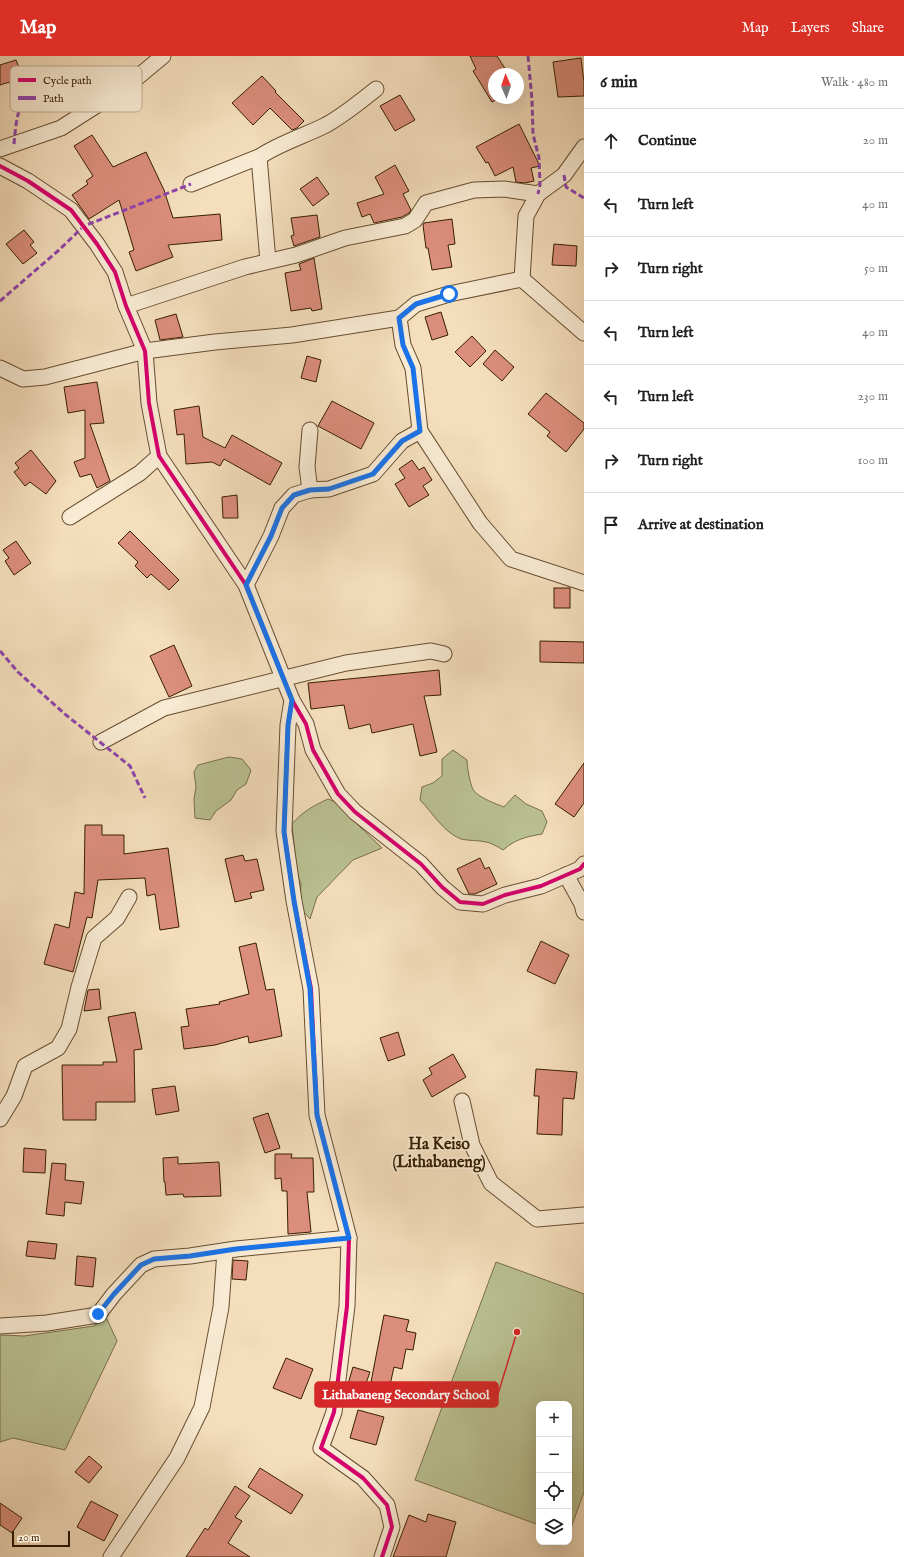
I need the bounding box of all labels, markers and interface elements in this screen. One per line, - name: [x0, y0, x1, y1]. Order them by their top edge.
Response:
- text: Map: [20, 16, 56, 40]
- text: Map: [742, 19, 769, 37]
- text: Layers: [791, 19, 830, 37]
- text: Share: [852, 19, 884, 37]
- legend: [10, 66, 142, 112]
- north arrow: [488, 68, 524, 104]
- text: 6 min: [600, 72, 638, 93]
- text: Cycle path: [43, 74, 92, 88]
- text: Walk · 480 m: [821, 74, 888, 91]
- text: Path: [43, 92, 64, 106]
- icon: ahead: [600, 130, 622, 152]
- text: Continue: [638, 131, 696, 150]
- text: 20 m: [863, 132, 888, 149]
- icon: left: [600, 194, 622, 216]
- text: Turn left: [638, 195, 694, 214]
- text: 40 m: [862, 196, 888, 213]
- icon: right: [600, 258, 622, 280]
- text: Turn right: [638, 259, 703, 278]
- text: 50 m: [864, 260, 888, 277]
- route start: [440, 285, 458, 303]
- icon: left: [600, 322, 622, 344]
- text: Turn left: [638, 323, 694, 342]
- text: 40 m: [862, 324, 888, 341]
- icon: left: [600, 386, 622, 408]
- text: Turn left: [638, 387, 694, 406]
- text: 230 m: [858, 388, 888, 405]
- icon: right: [600, 450, 622, 472]
- text: Turn right: [638, 451, 703, 470]
- text: 100 m: [858, 452, 888, 469]
- icon: arrive: [600, 514, 622, 536]
- text: Arrive at destination: [638, 515, 764, 534]
- district label: Ha Keiso (Lithabaneng): [392, 1135, 486, 1173]
- route end: [89, 1305, 107, 1323]
- callout: Lithabaneng Secondary School: [315, 1382, 498, 1407]
- text: Lithabaneng Secondary School: [321, 1387, 490, 1404]
- map controls: [536, 1401, 572, 1545]
- button: +: [536, 1401, 572, 1437]
- button: −: [536, 1437, 572, 1473]
- button: locate: [536, 1473, 572, 1509]
- button: layers: [536, 1509, 572, 1545]
- scale bar: [12, 1529, 70, 1548]
- text: 20 m: [18, 1531, 39, 1545]

